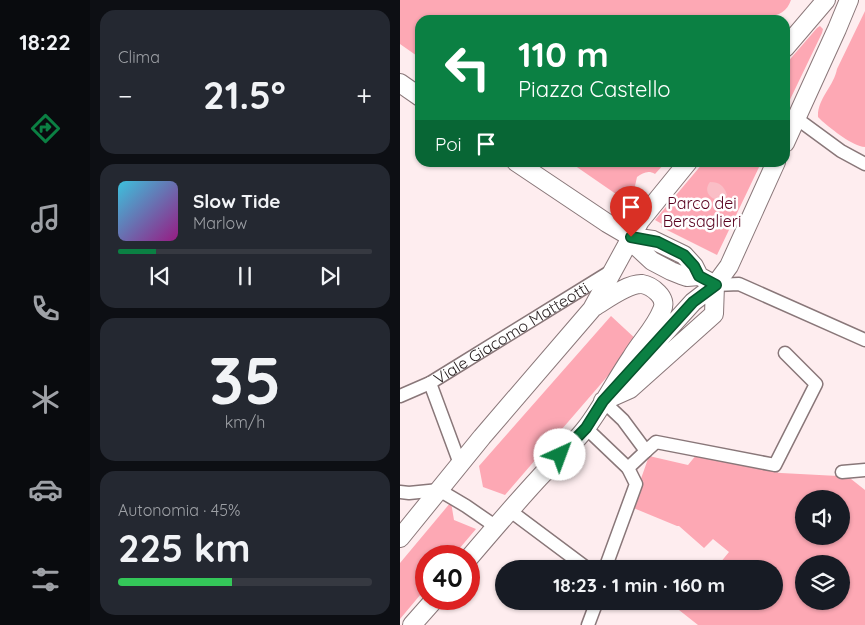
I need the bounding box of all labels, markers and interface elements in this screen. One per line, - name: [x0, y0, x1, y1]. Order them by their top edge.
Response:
- text: 18:22: [19, 28, 71, 56]
- text: 110 m: [518, 32, 609, 76]
- icon: left: [435, 35, 500, 100]
- text: Clima: [118, 47, 160, 67]
- text: 21.5°: [203, 71, 286, 119]
- text: Piazza Castello: [518, 75, 671, 103]
- text: −: [118, 78, 133, 113]
- text: +: [356, 78, 372, 113]
- icon: directions: [28, 111, 63, 146]
- icon: arrive: [472, 130, 500, 158]
- text: Poi: [435, 132, 462, 156]
- pin: [610, 186, 652, 237]
- text: Slow Tide: [193, 189, 281, 213]
- icon: arrive: [617, 193, 645, 221]
- park label: Parco dei Bersaglieri: [663, 193, 741, 231]
- icon: music: [28, 201, 63, 236]
- text: Marlow: [193, 213, 247, 233]
- icon: previous: [146, 262, 174, 290]
- icon: pause: [231, 262, 259, 290]
- icon: next: [316, 262, 344, 290]
- street label: Viale Giacomo Matteotti: [430, 278, 592, 388]
- icon: phone: [28, 291, 63, 326]
- text: 35: [209, 339, 281, 420]
- icon: climate: [28, 382, 63, 417]
- text: km/h: [225, 412, 265, 432]
- position arrow: [533, 428, 585, 480]
- icon: car: [28, 472, 63, 507]
- map controls: [795, 490, 850, 610]
- button: sound: [795, 490, 850, 545]
- text: Autonomia · 45%: [118, 500, 240, 520]
- text: 225 km: [118, 524, 250, 572]
- speed limit sign: 40: [415, 545, 480, 610]
- button: layers: [795, 555, 850, 610]
- icon: filters: [28, 562, 63, 597]
- text: 18:23 · 1 min · 160 m: [553, 573, 725, 597]

